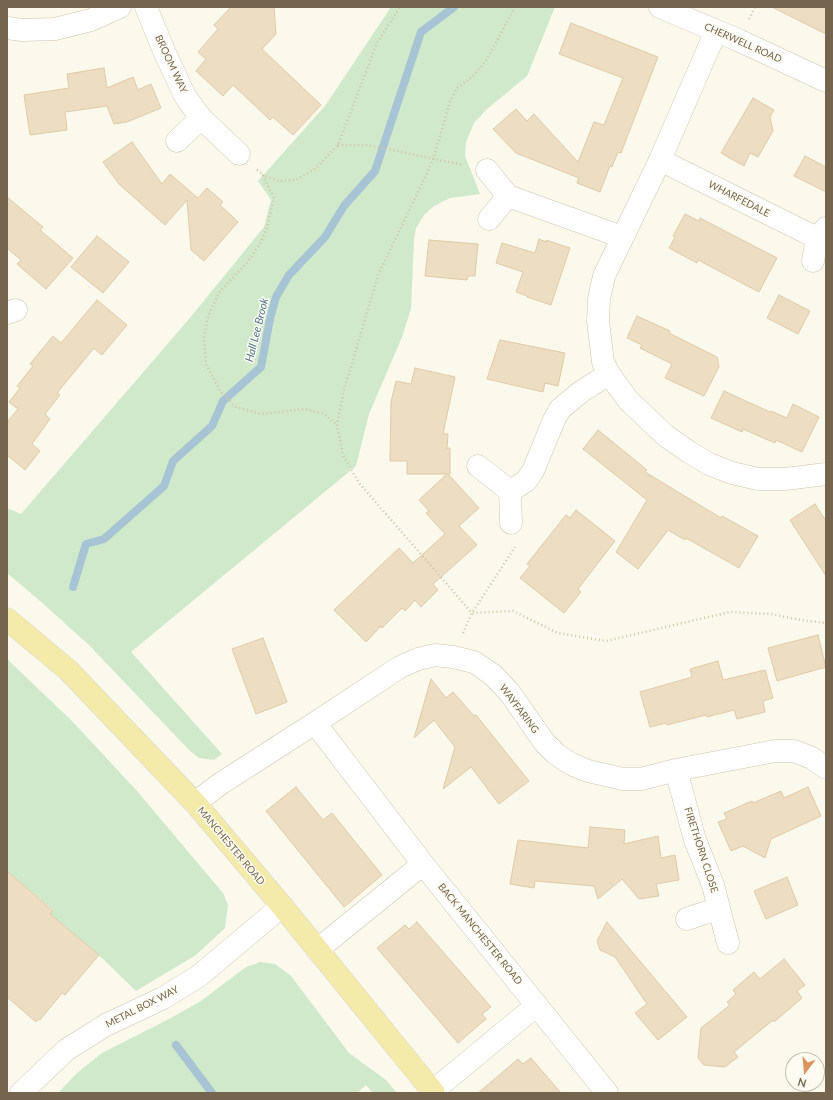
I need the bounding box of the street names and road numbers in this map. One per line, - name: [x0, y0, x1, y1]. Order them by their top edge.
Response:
- street label: CHERWELL ROAD: [702, 21, 784, 65]
- street label: BROOM WAY: [152, 33, 190, 95]
- street label: WHARFEDALE: [706, 178, 772, 220]
- street label: WAYFARING: [497, 682, 541, 736]
- street label: MANCHESTER ROAD: [195, 805, 267, 887]
- street label: FIRETHORN CLOSE: [682, 806, 720, 894]
- street label: BACK MANCHESTER ROAD: [435, 881, 525, 987]
- street label: METAL BOX WAY: [104, 983, 180, 1031]

